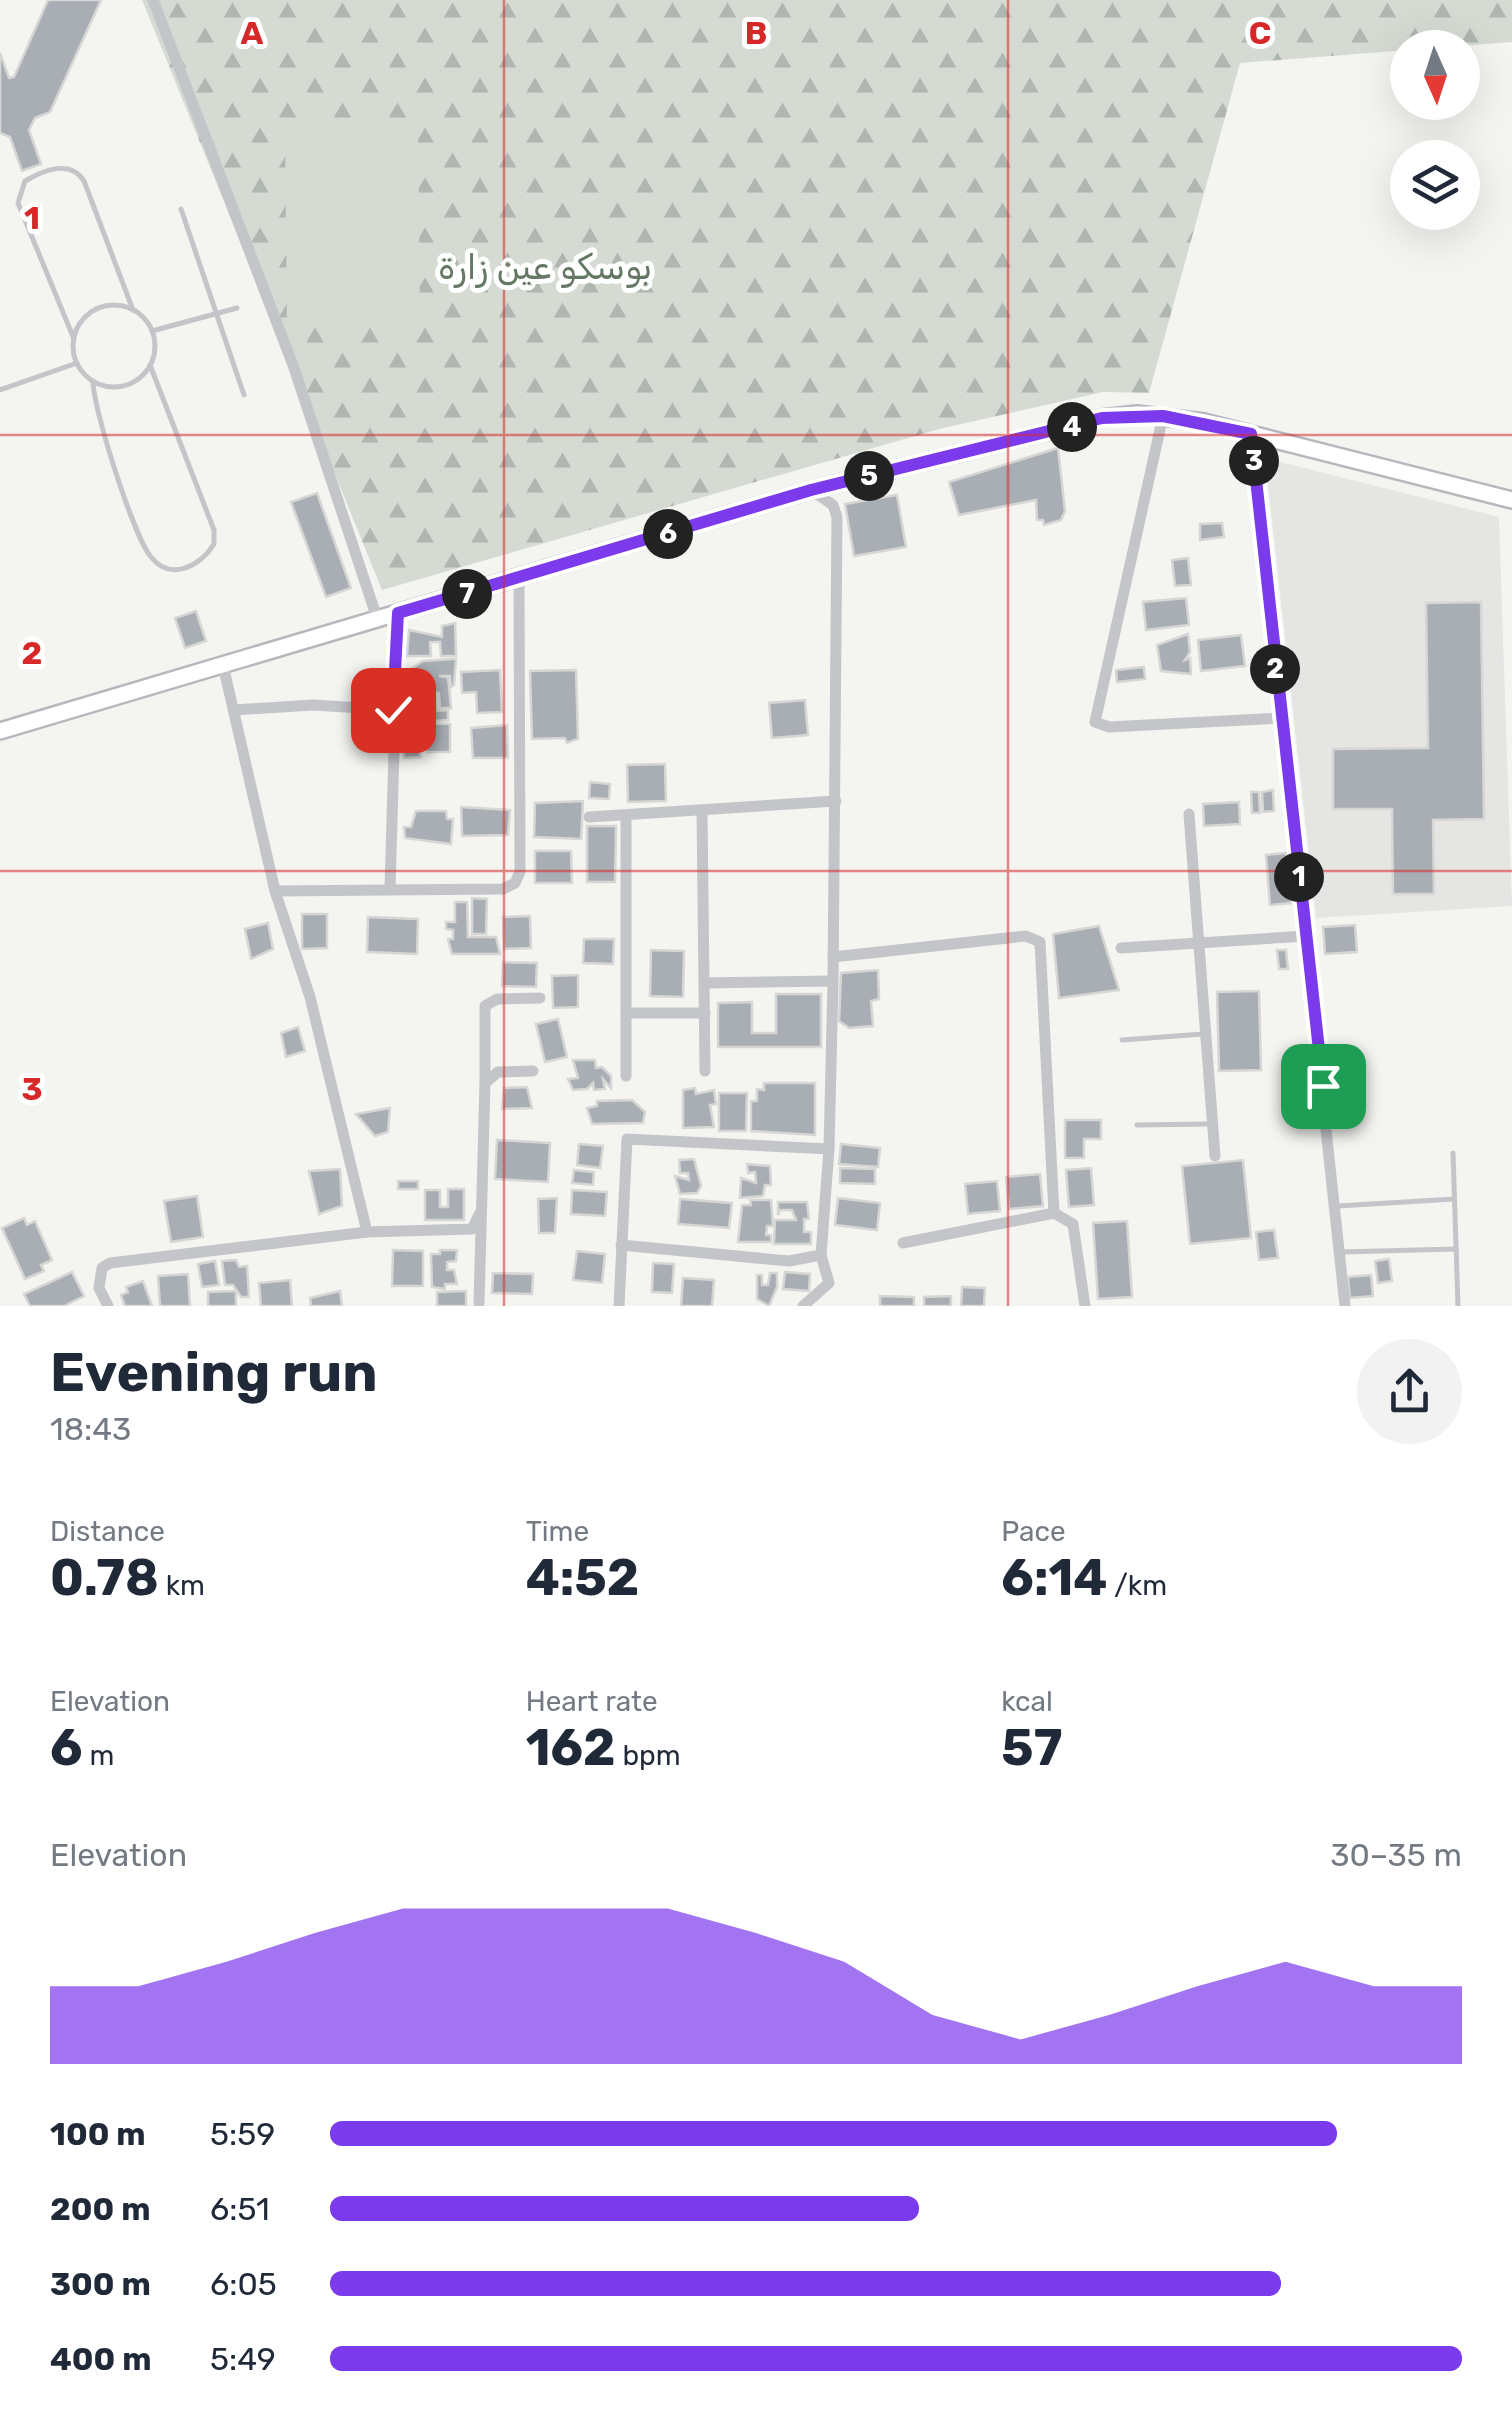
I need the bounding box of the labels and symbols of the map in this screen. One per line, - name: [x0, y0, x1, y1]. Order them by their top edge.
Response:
- text: A: [241, 14, 264, 52]
- text: B: [745, 14, 767, 52]
- text: C: [1249, 14, 1271, 52]
- north arrow: [1390, 30, 1480, 120]
- text: 1: [24, 199, 40, 237]
- park label: بوسكو عين زارة: [438, 246, 652, 288]
- pin: 4: [1047, 402, 1097, 452]
- pin: 3: [1229, 436, 1279, 486]
- pin: 5: [844, 451, 894, 501]
- pin: 6: [643, 509, 693, 559]
- pin: 7: [442, 569, 492, 619]
- text: 2: [22, 634, 42, 672]
- pin: 2: [1250, 644, 1300, 694]
- pin: [351, 668, 436, 753]
- pin: 1: [1274, 852, 1324, 902]
- pin: [1281, 1044, 1366, 1129]
- text: 3: [21, 1070, 43, 1108]

